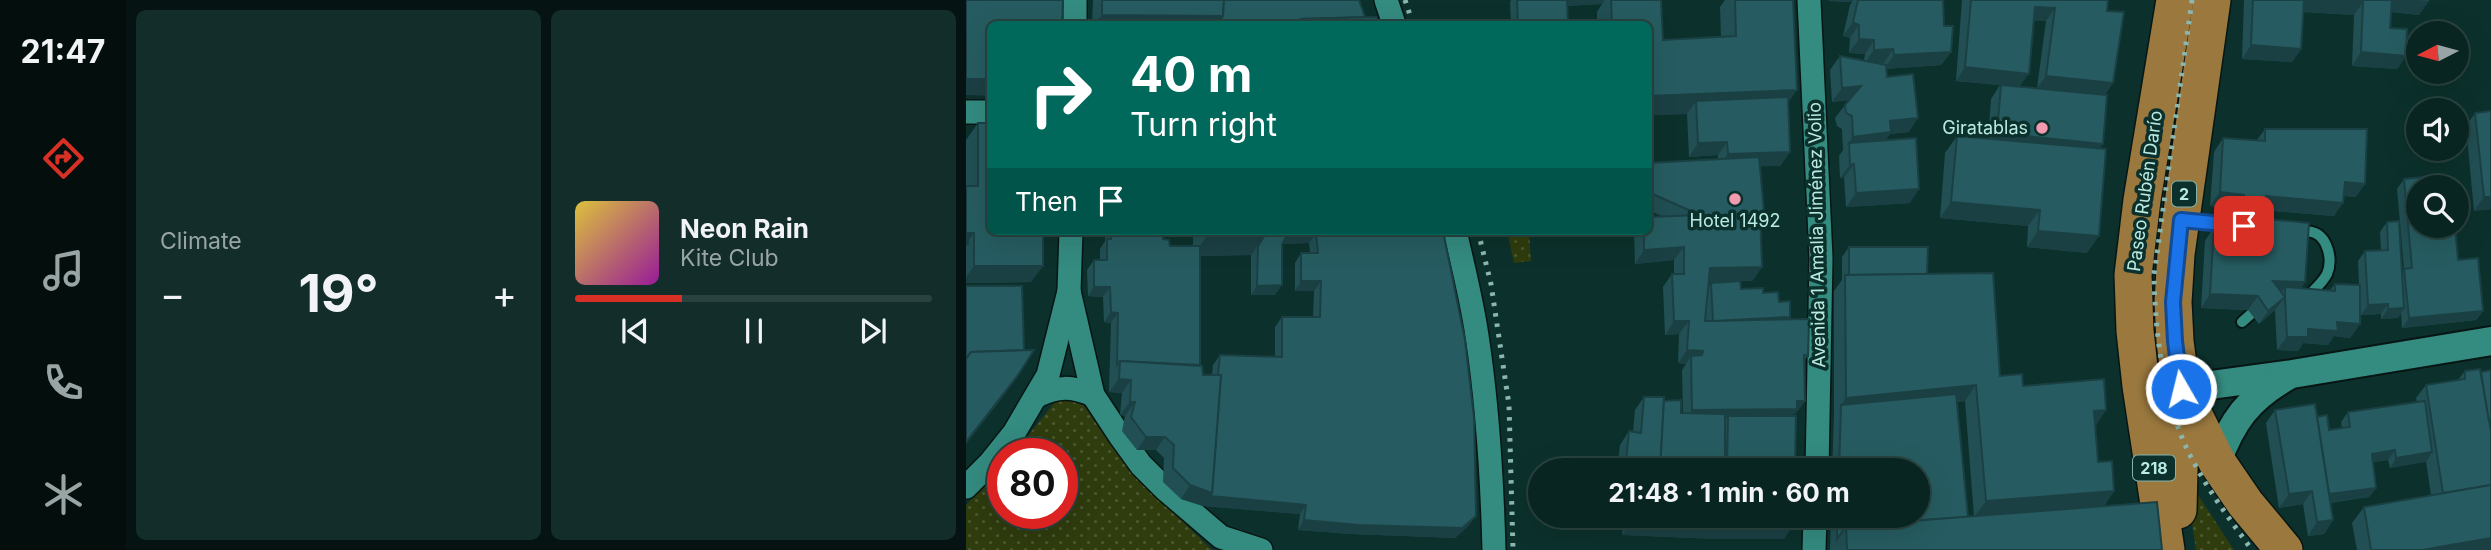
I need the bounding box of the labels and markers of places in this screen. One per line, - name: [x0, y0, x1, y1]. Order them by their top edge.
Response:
- place label: Giratablas: [1942, 117, 2028, 138]
- marker: Giratablas: [2034, 120, 2050, 136]
- marker: Hotel 1492: [1727, 191, 1743, 207]
- pin: [2214, 196, 2274, 256]
- place label: Hotel 1492: [1690, 210, 1780, 231]

